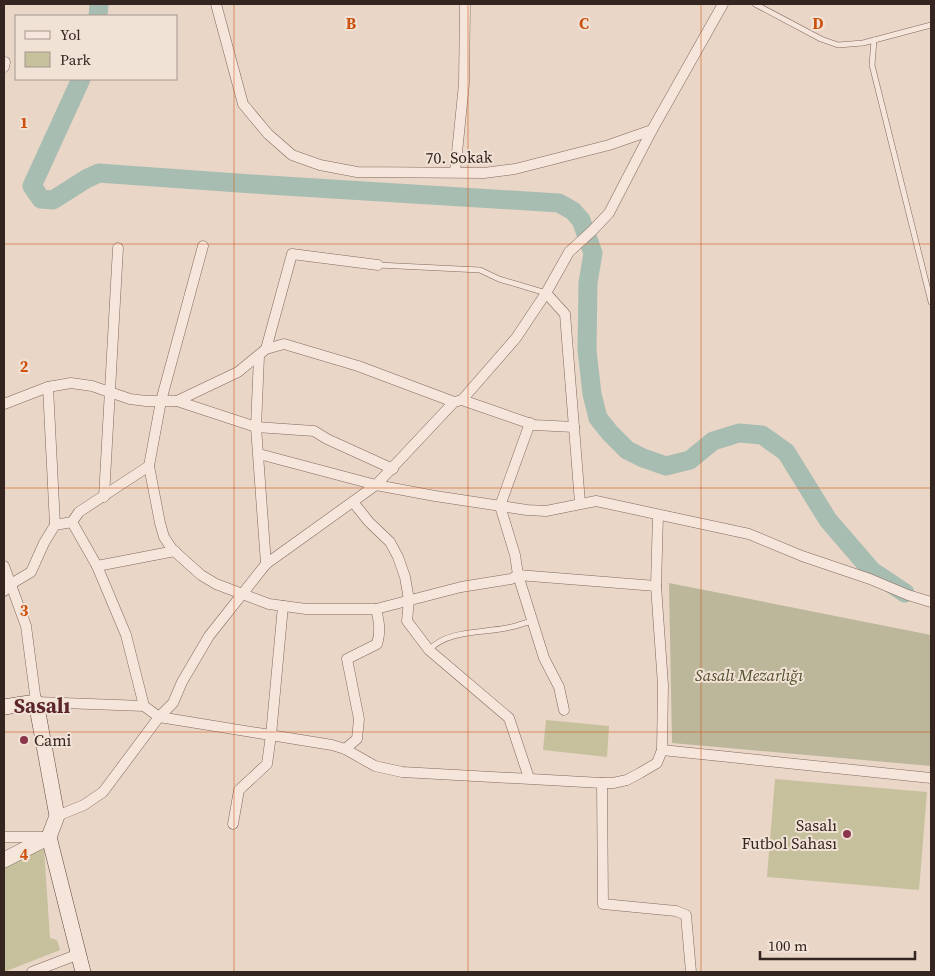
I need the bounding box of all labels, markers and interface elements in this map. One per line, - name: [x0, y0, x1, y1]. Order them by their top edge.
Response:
- text: B: [346, 12, 357, 34]
- text: C: [579, 12, 589, 34]
- text: D: [812, 12, 824, 34]
- legend: [15, 15, 178, 80]
- text: Yol: [60, 24, 81, 45]
- text: Park: [60, 49, 92, 70]
- text: 1: [20, 111, 28, 133]
- street label: 70. Sokak: [425, 145, 493, 169]
- text: 2: [20, 355, 29, 377]
- text: 3: [20, 599, 29, 621]
- park label: Sasalı Mezarlığı: [695, 664, 803, 686]
- district label: Sasalı: [14, 691, 71, 720]
- place label: Cami: [34, 729, 72, 751]
- marker: Cami: [18, 734, 30, 746]
- place label: Sasalı Futbol Sahası: [741, 814, 837, 854]
- marker: Sasalı Futbol Sahası: [841, 828, 853, 840]
- text: 4: [20, 843, 29, 865]
- scale bar: [760, 928, 915, 960]
- text: 100 m: [768, 935, 808, 956]

